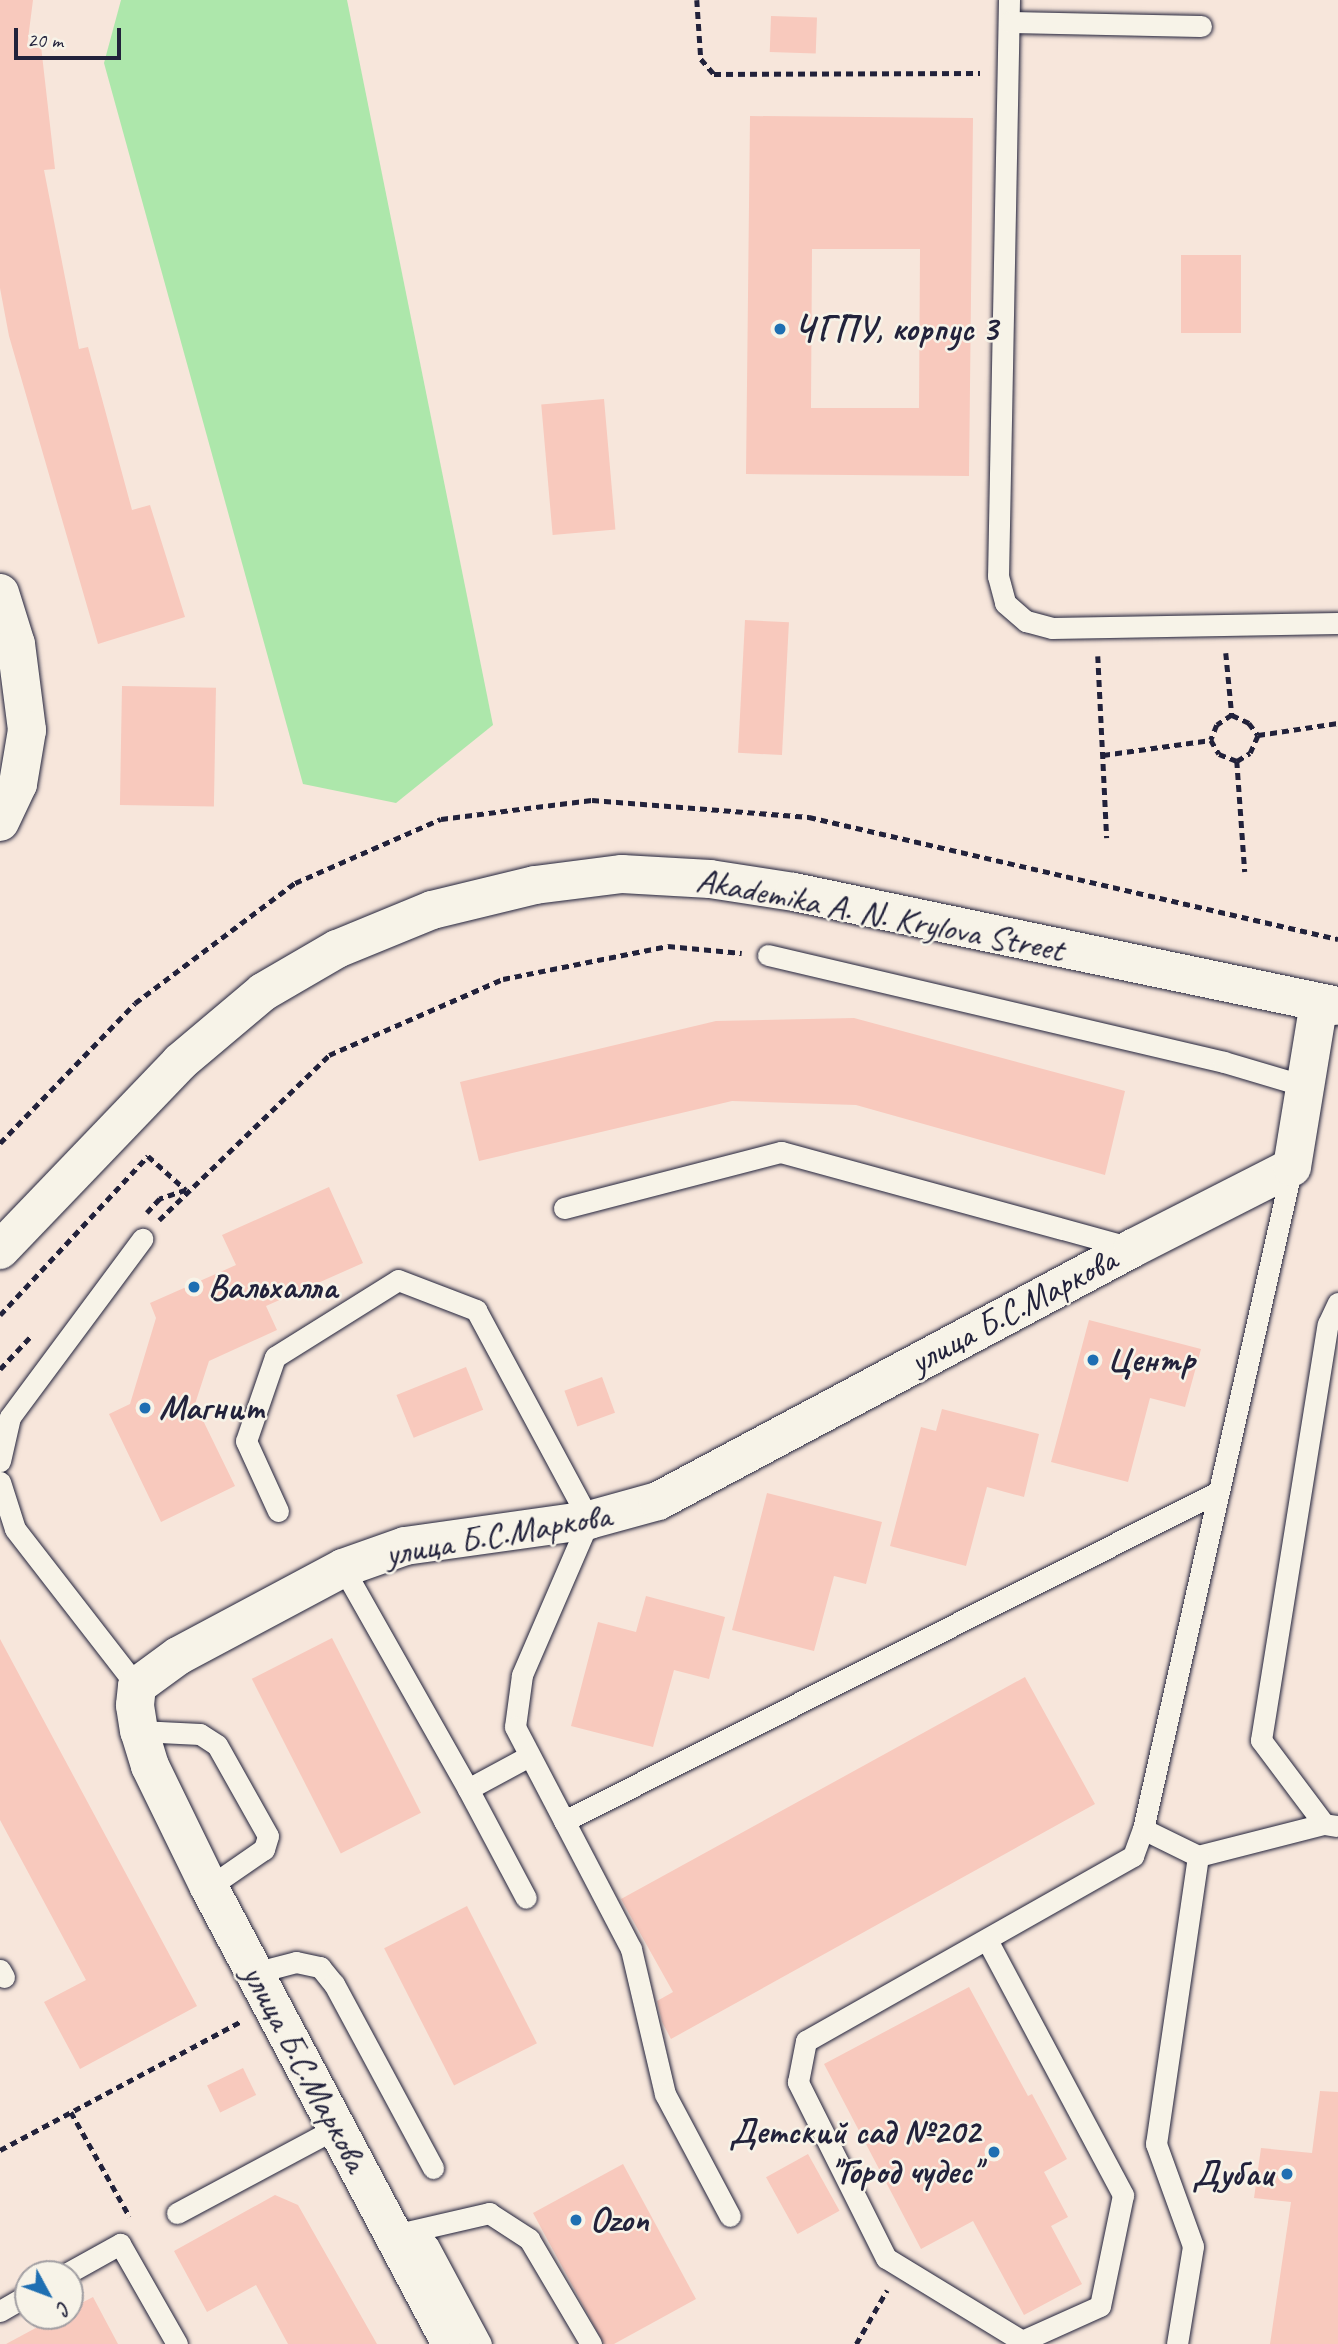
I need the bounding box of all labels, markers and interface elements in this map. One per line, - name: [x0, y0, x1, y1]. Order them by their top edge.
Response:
- scale bar: [18, 14, 124, 58]
- text: 20 m: [27, 27, 63, 53]
- place label: ЧГПУ, корпус 3: [794, 308, 997, 350]
- marker: ЧГПУ, корпус 3: [772, 321, 788, 337]
- street label: Akademika A. N. Krylova Street: [693, 859, 1067, 971]
- street label: улица Б.С.Маркова: [902, 1239, 1124, 1383]
- place label: Вальхалла: [208, 1266, 337, 1308]
- marker: Вальхалла: [186, 1279, 202, 1295]
- place label: Центр: [1107, 1339, 1195, 1381]
- marker: Центр: [1085, 1352, 1101, 1368]
- place label: Магнит: [159, 1387, 265, 1429]
- marker: Магнит: [137, 1400, 153, 1416]
- street label: улица Б.С.Маркова: [382, 1495, 614, 1575]
- street label: улица Б.С.Маркова: [233, 1957, 377, 2179]
- place label: Детский сад №202 "Город чудес": [729, 2111, 980, 2193]
- marker: Детский сад №202 "Город чудес": [986, 2144, 1002, 2160]
- place label: Дубаи: [1192, 2153, 1273, 2195]
- marker: Дубаи: [1279, 2166, 1295, 2182]
- place label: Ozon: [590, 2199, 648, 2241]
- marker: Ozon: [568, 2212, 584, 2228]
- north arrow: [14, 2260, 84, 2330]
- text: С: [51, 2296, 75, 2319]

